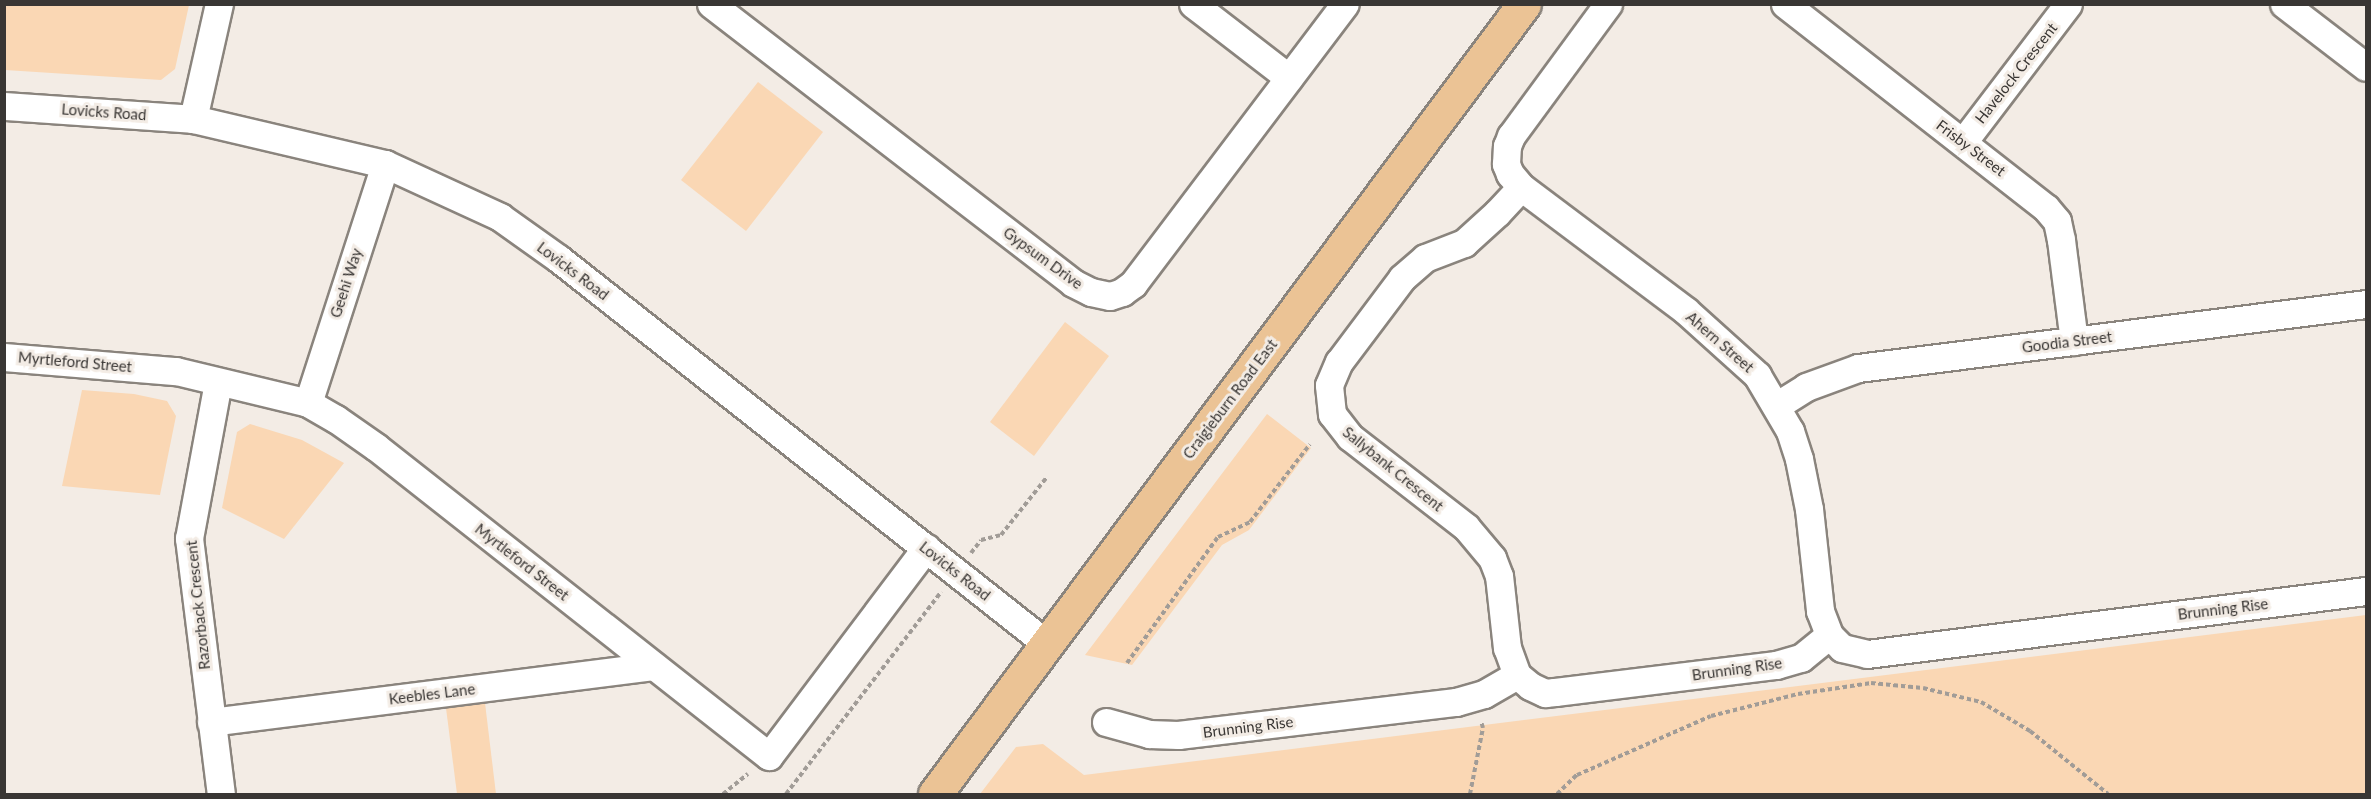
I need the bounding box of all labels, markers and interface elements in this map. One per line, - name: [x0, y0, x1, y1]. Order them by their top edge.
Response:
- street label: Havelock Crescent: [1971, 19, 2061, 127]
- street label: Lovicks Road: [61, 100, 147, 124]
- street label: Frisby Street: [1933, 116, 2009, 180]
- street label: Gypsum Drive: [1000, 223, 1086, 293]
- street label: Lovicks Road: [534, 238, 612, 304]
- street label: Geehi Way: [326, 246, 366, 320]
- street label: Ahern Street: [1683, 308, 1757, 376]
- street label: Goodia Street: [2021, 328, 2113, 356]
- street label: Craigieburn Road East: [1179, 336, 1281, 462]
- street label: Myrtleford Street: [17, 348, 133, 376]
- street label: Sallybank Crescent: [1339, 423, 1447, 515]
- street label: Myrtleford Street: [471, 520, 573, 604]
- street label: Lovicks Road: [916, 538, 994, 604]
- street label: Razorback Crescent: [182, 539, 214, 671]
- street label: Brunning Rise: [2177, 595, 2269, 623]
- street label: Brunning Rise: [1691, 654, 1783, 684]
- street label: Keebles Lane: [388, 680, 476, 708]
- street label: Brunning Rise: [1202, 713, 1294, 741]

